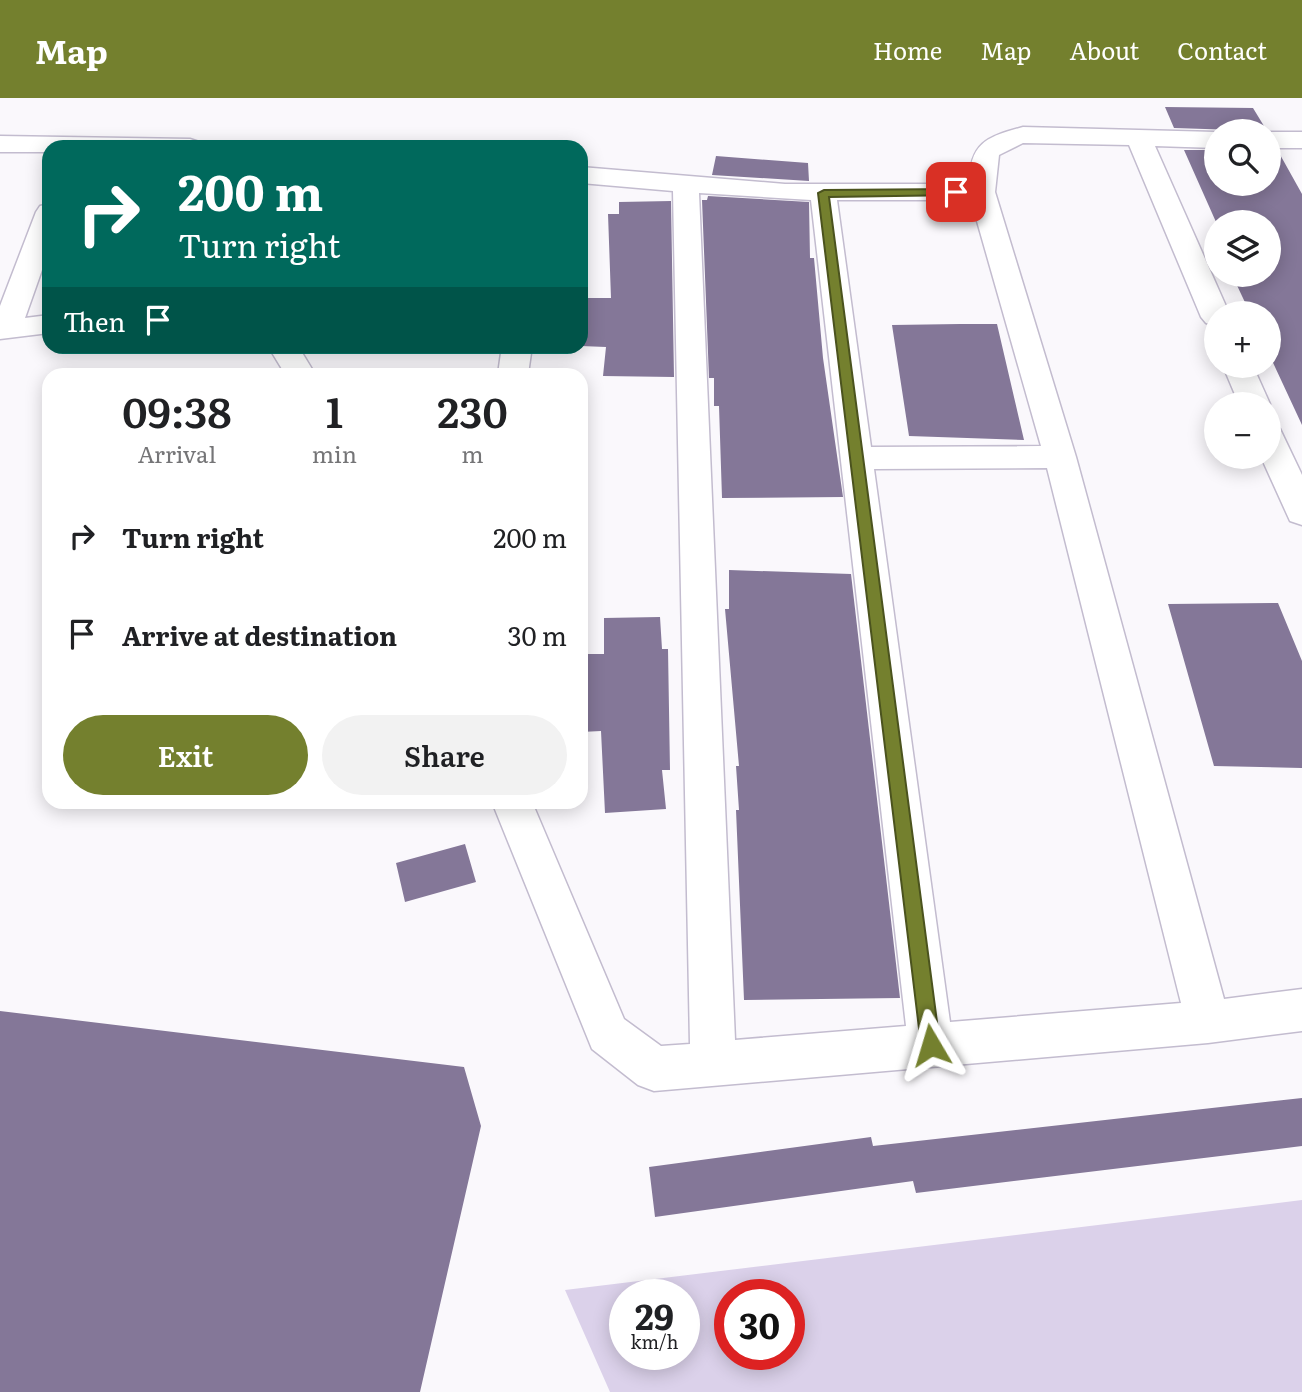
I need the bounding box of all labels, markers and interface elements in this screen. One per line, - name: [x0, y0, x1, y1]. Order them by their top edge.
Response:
- text: Map: [35, 25, 108, 74]
- text: Home: [873, 32, 942, 67]
- text: Map: [980, 32, 1031, 67]
- text: About: [1069, 32, 1139, 67]
- text: Contact: [1177, 32, 1267, 67]
- map controls: [1204, 119, 1281, 469]
- button: search: [1204, 119, 1281, 196]
- text: 200 m: [178, 153, 323, 226]
- pin: [926, 162, 986, 222]
- icon: right: [63, 168, 154, 259]
- icon: arrive: [937, 173, 975, 211]
- button: layers: [1204, 210, 1281, 287]
- text: Turn right: [178, 220, 340, 268]
- text: Then: [63, 301, 125, 340]
- icon: arrive: [139, 301, 177, 339]
- button: +: [1204, 301, 1281, 378]
- text: 09:38: [122, 379, 232, 441]
- text: 1: [326, 379, 343, 441]
- text: 230: [437, 379, 508, 441]
- button: −: [1204, 392, 1281, 469]
- text: Arrival: [138, 436, 216, 470]
- text: min: [312, 436, 357, 470]
- text: m: [461, 436, 484, 470]
- icon: right: [63, 517, 101, 555]
- text: Turn right: [122, 517, 264, 556]
- text: 200 m: [493, 517, 567, 556]
- icon: arrive: [63, 615, 101, 653]
- text: Arrive at destination: [122, 615, 397, 654]
- text: 30 m: [507, 615, 567, 654]
- button: Exit: [63, 715, 308, 795]
- button: Share: [322, 715, 567, 795]
- position arrow: [894, 1008, 968, 1082]
- speed limit sign: 30: [714, 1279, 805, 1370]
- text: 29: [635, 1289, 674, 1341]
- text: km/h: [631, 1328, 678, 1355]

